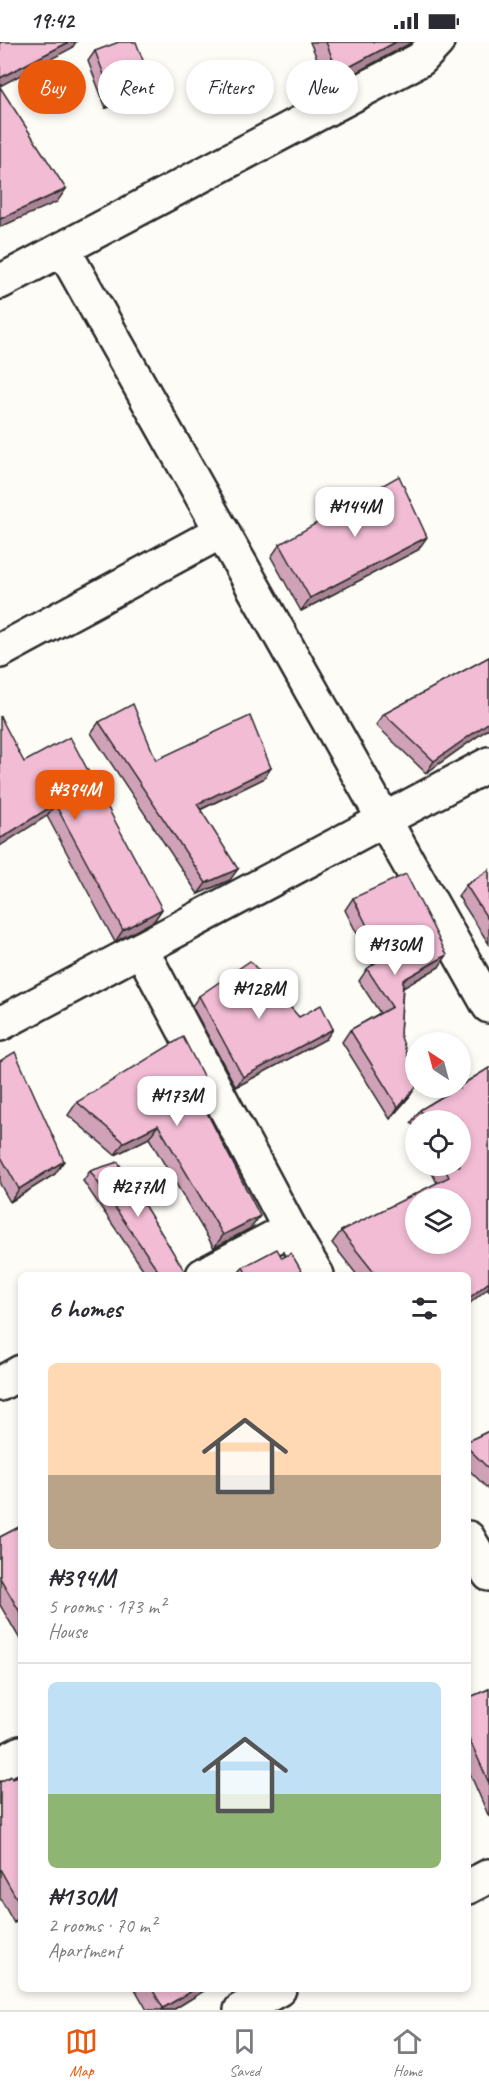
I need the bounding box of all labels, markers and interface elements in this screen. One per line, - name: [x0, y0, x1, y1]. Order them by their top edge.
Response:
- text: 19:42: [30, 7, 74, 35]
- chip: Buy: [18, 60, 86, 114]
- chip: Rent: [98, 60, 174, 114]
- chip: Filters: [186, 60, 274, 114]
- chip: New: [286, 60, 358, 114]
- pin: ₦144M: [313, 487, 397, 538]
- text: ₦144M: [329, 494, 381, 519]
- pin: ₦394M: [33, 770, 117, 821]
- text: ₦394M: [49, 777, 101, 802]
- pin: ₦130M: [353, 925, 437, 976]
- text: ₦130M: [369, 932, 421, 957]
- pin: ₦128M: [217, 969, 301, 1020]
- text: ₦128M: [233, 976, 285, 1001]
- north arrow: [405, 1032, 471, 1098]
- map controls: [405, 1032, 471, 1254]
- pin: ₦173M: [135, 1076, 219, 1127]
- text: ₦173M: [151, 1083, 203, 1108]
- button: locate: [405, 1110, 471, 1176]
- pin: ₦277M: [96, 1167, 180, 1218]
- text: ₦277M: [112, 1174, 164, 1199]
- button: layers: [405, 1188, 471, 1254]
- text: 6 homes: [48, 1292, 122, 1325]
- icon: filters: [408, 1292, 441, 1325]
- icon: home: [191, 1402, 299, 1510]
- text: ₦394M: [48, 1561, 115, 1594]
- text: 5 rooms · 173 m²: [48, 1594, 165, 1619]
- text: House: [48, 1619, 87, 1644]
- icon: home: [191, 1721, 299, 1829]
- text: ₦130M: [48, 1880, 115, 1913]
- text: 2 rooms · 70 m²: [48, 1913, 156, 1938]
- text: Apartment: [48, 1938, 121, 1963]
- tab: Map: [65, 2025, 98, 2081]
- tab: Saved: [228, 2025, 261, 2081]
- tab: Home: [391, 2025, 424, 2081]

